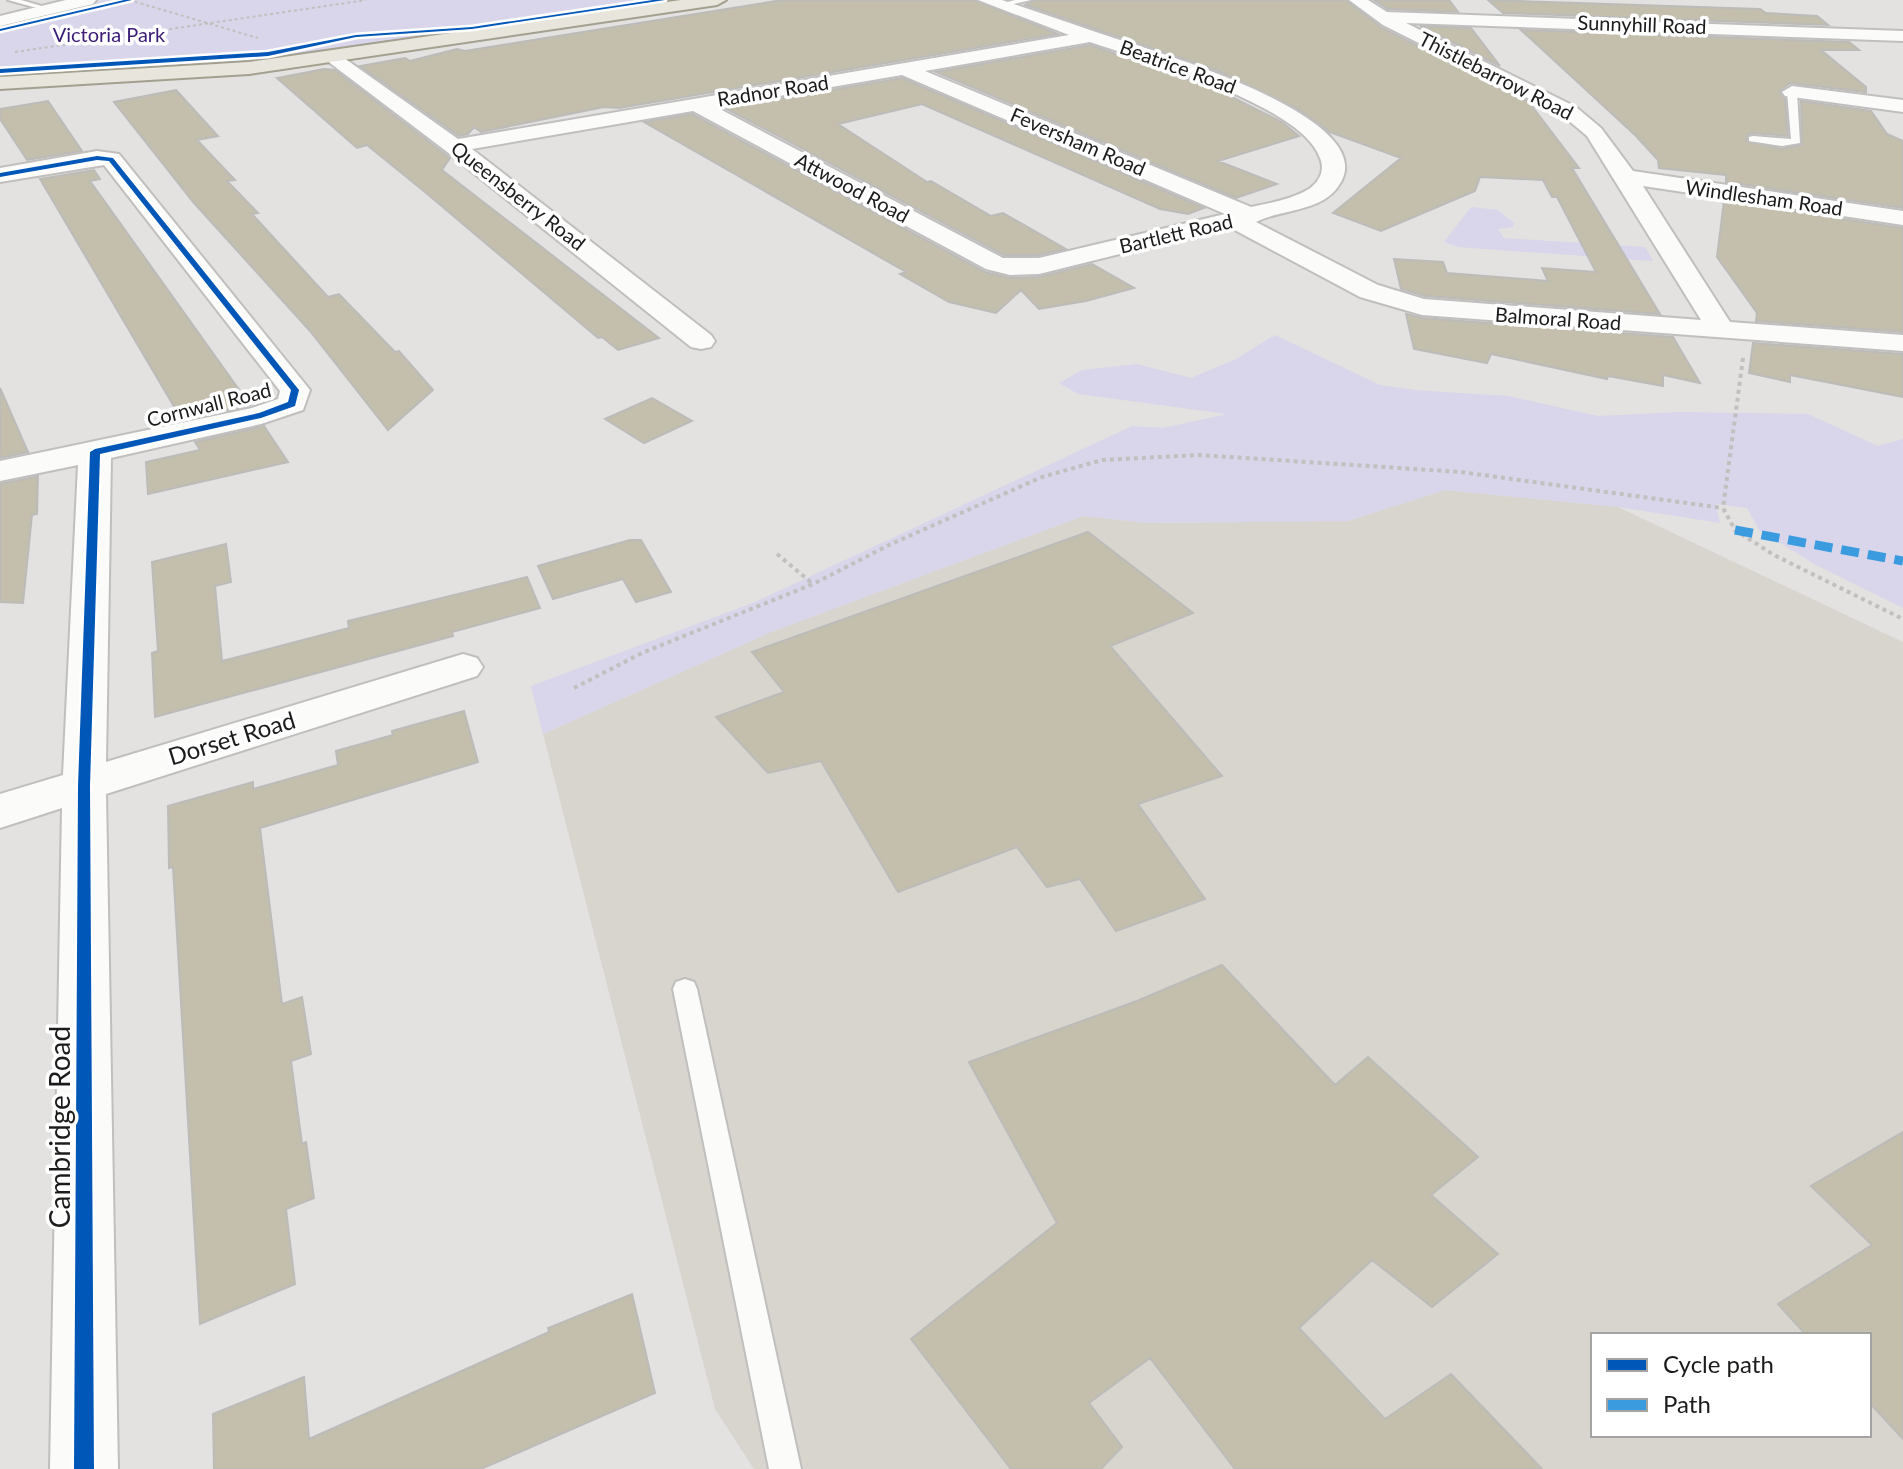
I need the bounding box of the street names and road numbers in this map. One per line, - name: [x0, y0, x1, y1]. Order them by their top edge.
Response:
- street label: Sunnyhill Road: [1577, 10, 1707, 38]
- street label: Thistlebarrow Road: [1415, 26, 1578, 124]
- street label: Beatrice Road: [1117, 34, 1240, 98]
- street label: Radnor Road: [715, 69, 830, 111]
- street label: Feversham Road: [1007, 102, 1149, 180]
- street label: Queensberry Road: [447, 135, 590, 255]
- street label: Attwood Road: [791, 147, 914, 227]
- street label: Windlesham Road: [1684, 174, 1844, 220]
- street label: Bartlett Road: [1117, 208, 1235, 258]
- street label: Balmoral Road: [1494, 302, 1622, 334]
- street label: Cornwall Road: [144, 377, 273, 431]
- street label: Dorset Road: [165, 705, 299, 771]
- street label: Cambridge Road: [42, 1026, 76, 1228]

